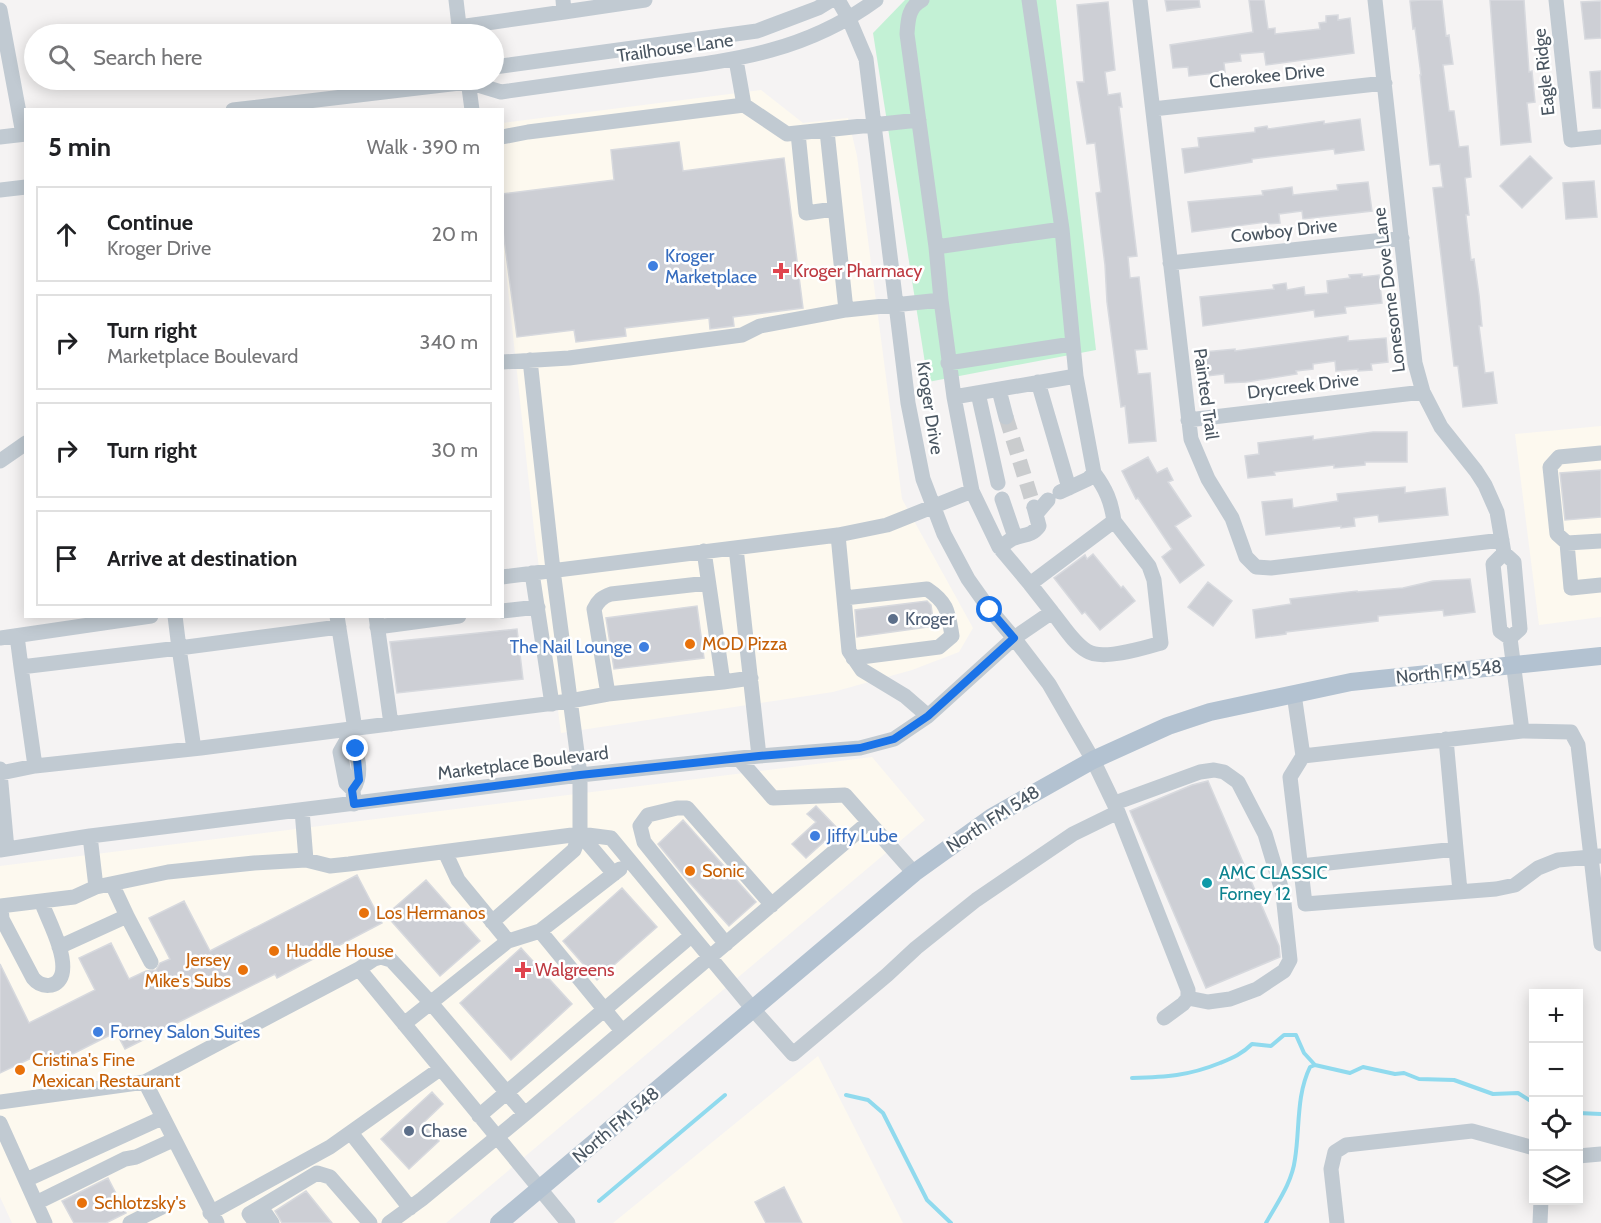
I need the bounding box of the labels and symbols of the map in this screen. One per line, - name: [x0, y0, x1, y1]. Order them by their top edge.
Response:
- street label: Eagle Ridge: [1528, 27, 1560, 117]
- street label: Trailhouse Lane: [616, 29, 734, 67]
- street label: Cherokee Drive: [1208, 59, 1326, 93]
- street label: Lonesome Dove Lane: [1368, 206, 1410, 374]
- street label: Cowboy Drive: [1230, 214, 1338, 248]
- place label: Kroger Marketplace: [665, 245, 757, 288]
- marker: Kroger Marketplace: [646, 259, 660, 273]
- place label: Kroger Pharmacy: [793, 260, 922, 282]
- marker: Kroger Pharmacy: [774, 264, 788, 278]
- street label: Painted Trail: [1189, 347, 1223, 442]
- street label: Kroger Drive: [912, 360, 948, 456]
- street label: Drycreek Drive: [1246, 368, 1360, 404]
- route start: [976, 596, 1002, 622]
- place label: Kroger: [905, 608, 955, 630]
- marker: Kroger: [886, 612, 900, 626]
- place label: MOD Pizza: [702, 633, 787, 655]
- place label: The Nail Lounge: [510, 636, 632, 658]
- marker: MOD Pizza: [683, 637, 697, 651]
- marker: The Nail Lounge: [637, 640, 651, 654]
- street label: North FM 548: [1395, 655, 1503, 689]
- route end: [342, 735, 368, 761]
- street label: Marketplace Boulevard: [436, 742, 610, 784]
- street label: North FM 548: [942, 781, 1044, 857]
- place label: Jiffy Lube: [826, 825, 898, 847]
- marker: Jiffy Lube: [808, 829, 822, 843]
- place label: Sonic: [702, 860, 744, 882]
- place label: AMC CLASSIC Forney 12: [1219, 862, 1328, 905]
- marker: Sonic: [683, 864, 697, 878]
- marker: AMC CLASSIC Forney 12: [1200, 876, 1214, 890]
- place label: Los Hermanos: [376, 902, 485, 924]
- marker: Los Hermanos: [357, 906, 371, 920]
- place label: Huddle House: [286, 940, 394, 962]
- marker: Huddle House: [267, 944, 281, 958]
- place label: Jersey Mike's Subs: [144, 949, 231, 992]
- place label: Walgreens: [535, 959, 615, 981]
- marker: Jersey Mike's Subs: [236, 963, 250, 977]
- marker: Walgreens: [516, 963, 530, 977]
- place label: Forney Salon Suites: [110, 1021, 260, 1043]
- marker: Forney Salon Suites: [91, 1025, 105, 1039]
- place label: Cristina's Fine Mexican Restaurant: [32, 1049, 180, 1092]
- marker: Cristina's Fine Mexican Restaurant: [13, 1063, 27, 1077]
- street label: North FM 548: [568, 1082, 664, 1168]
- place label: Chase: [421, 1120, 467, 1142]
- marker: Chase: [402, 1124, 416, 1138]
- place label: Schlotzsky's: [94, 1192, 186, 1214]
- marker: Schlotzsky's: [75, 1196, 89, 1210]

